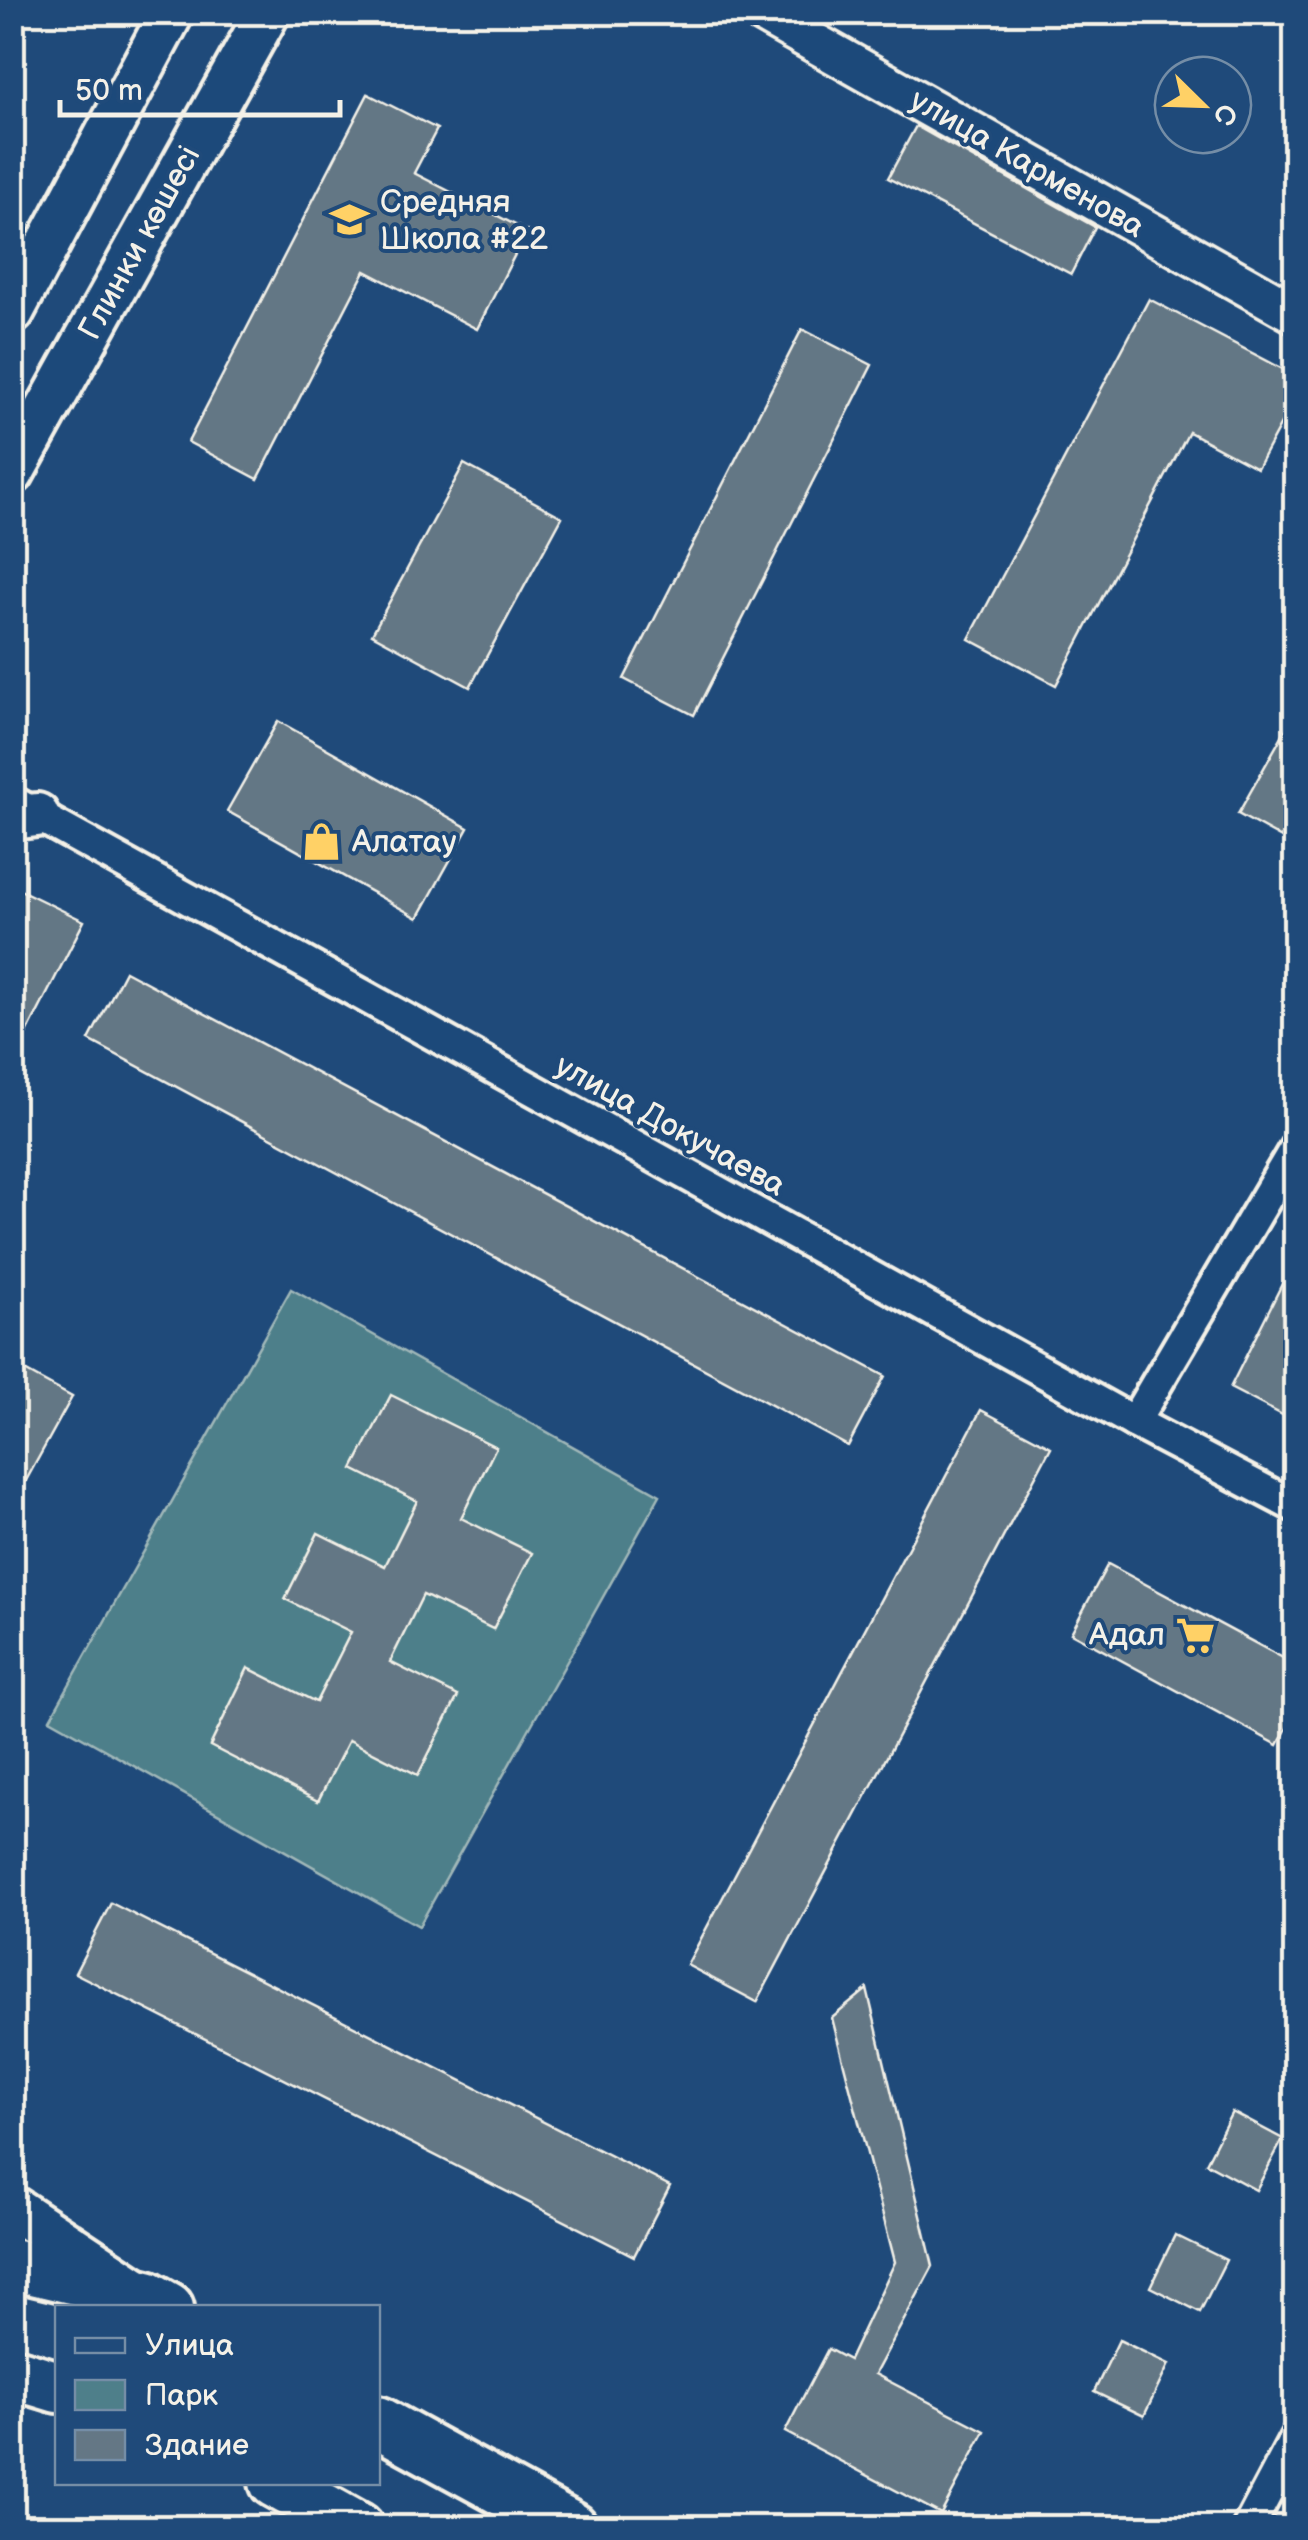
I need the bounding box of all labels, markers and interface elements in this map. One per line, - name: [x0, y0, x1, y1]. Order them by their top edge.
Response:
- scale bar: [60, 55, 340, 117]
- north arrow: [1153, 55, 1253, 155]
- text: 50 m: [75, 73, 143, 109]
- street label: улица Карменова: [903, 81, 1151, 247]
- text: С: [1205, 99, 1244, 130]
- street label: Глинки көшесі: [71, 139, 209, 347]
- place label: Средняя Школа #22: [380, 183, 548, 259]
- school or university icon: Средняя Школа #22: [329, 199, 371, 241]
- shop icon: Алатау: [301, 821, 343, 863]
- place label: Алатау: [351, 823, 457, 862]
- street label: улица Докучаева: [548, 1047, 792, 1205]
- supermarket icon: Адал: [1174, 1614, 1216, 1656]
- place label: Адал: [1088, 1616, 1165, 1655]
- legend: [55, 2305, 380, 2485]
- text: Улица: [145, 2328, 234, 2364]
- text: Парк: [145, 2378, 218, 2414]
- text: Здание: [145, 2428, 249, 2464]

